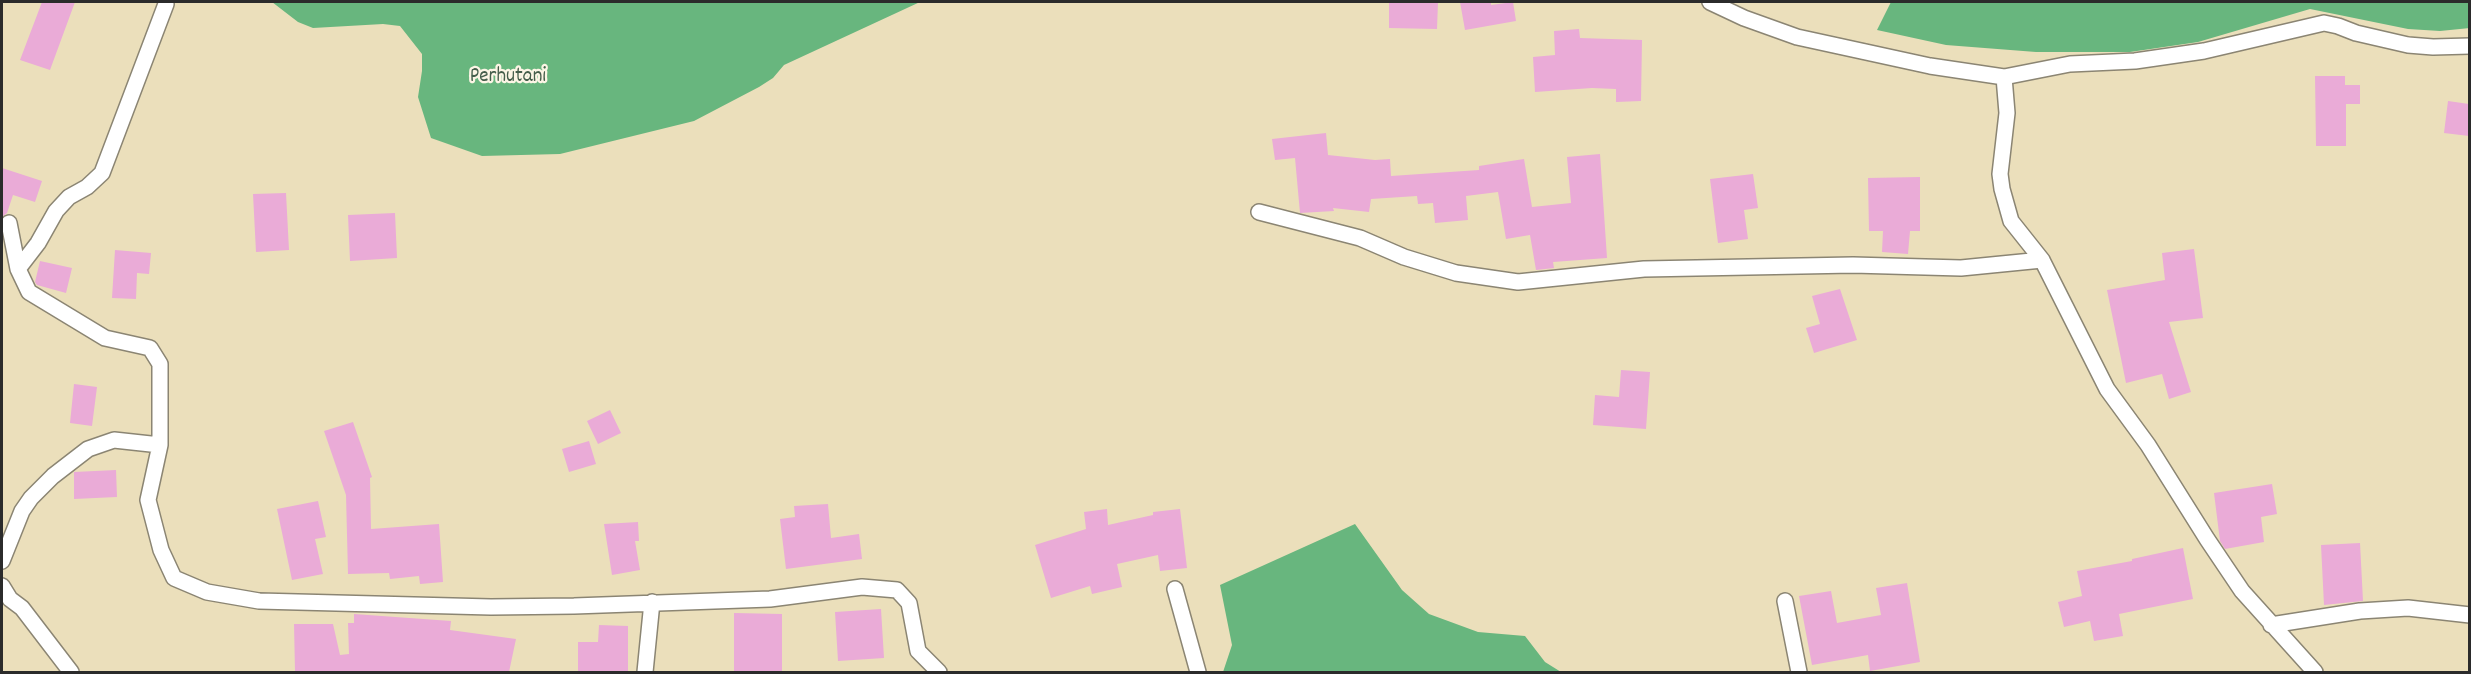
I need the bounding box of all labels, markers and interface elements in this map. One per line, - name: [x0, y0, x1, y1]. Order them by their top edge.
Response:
- park label: Perhutani: [470, 65, 546, 91]

